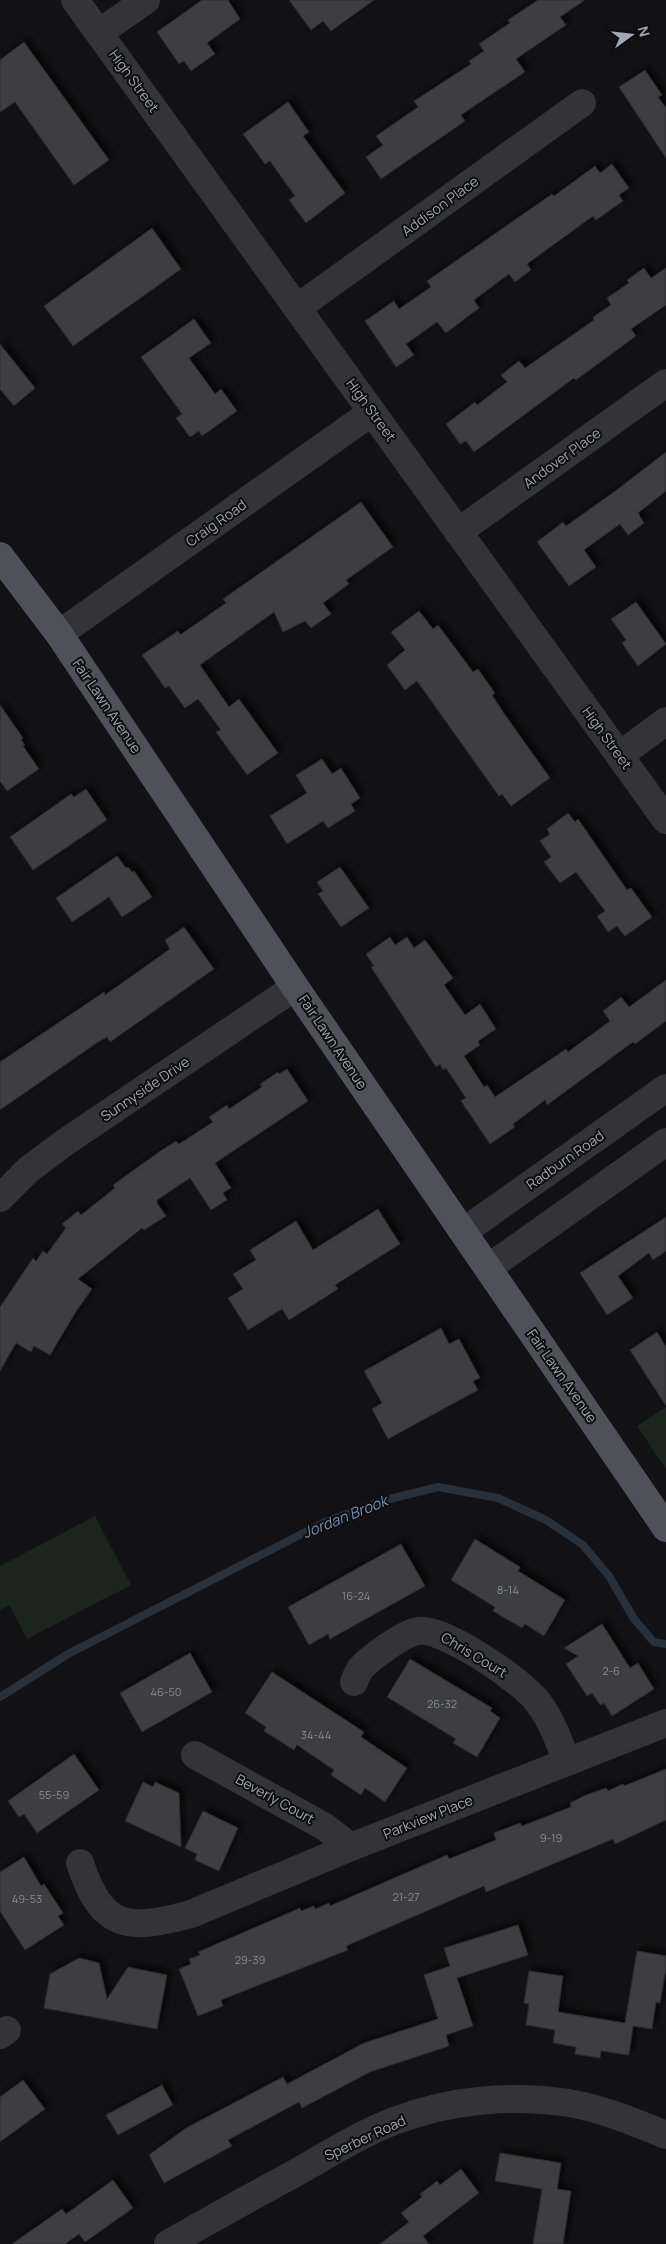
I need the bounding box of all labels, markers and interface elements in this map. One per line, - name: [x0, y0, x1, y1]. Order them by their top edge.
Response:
- north arrow: [606, 10, 656, 60]
- text: N: [634, 24, 655, 39]
- street label: High Street: [105, 45, 164, 116]
- street label: Addison Place: [397, 171, 482, 240]
- street label: High Street: [342, 374, 401, 445]
- street label: Andover Place: [519, 423, 604, 492]
- street label: Craig Road: [182, 495, 250, 550]
- street label: Fair Lawn Avenue: [69, 655, 146, 757]
- street label: High Street: [578, 702, 637, 773]
- street label: Fair Lawn Avenue: [295, 991, 372, 1093]
- street label: Sunnyside Drive: [97, 1052, 193, 1125]
- street label: Radburn Road: [522, 1126, 607, 1193]
- street label: Fair Lawn Avenue: [523, 1325, 602, 1426]
- water label: Jordan Brook: [299, 1489, 393, 1543]
- house number: 8-14: [497, 1582, 519, 1597]
- house number: 16-24: [342, 1588, 370, 1603]
- street label: Chris Court: [438, 1627, 511, 1682]
- house number: 2-6: [602, 1663, 620, 1678]
- house number: 46-50: [151, 1684, 182, 1699]
- house number: 26-32: [427, 1696, 457, 1711]
- house number: 34-44: [301, 1727, 331, 1742]
- street label: Beverly Court: [232, 1769, 318, 1828]
- house number: 55-59: [39, 1787, 69, 1802]
- street label: Parkview Place: [380, 1790, 475, 1843]
- house number: 9-19: [540, 1830, 562, 1845]
- house number: 21-27: [393, 1889, 419, 1904]
- house number: 49-53: [12, 1891, 42, 1906]
- house number: 29-39: [235, 1952, 265, 1967]
- street label: Sperber Road: [321, 2110, 409, 2165]

